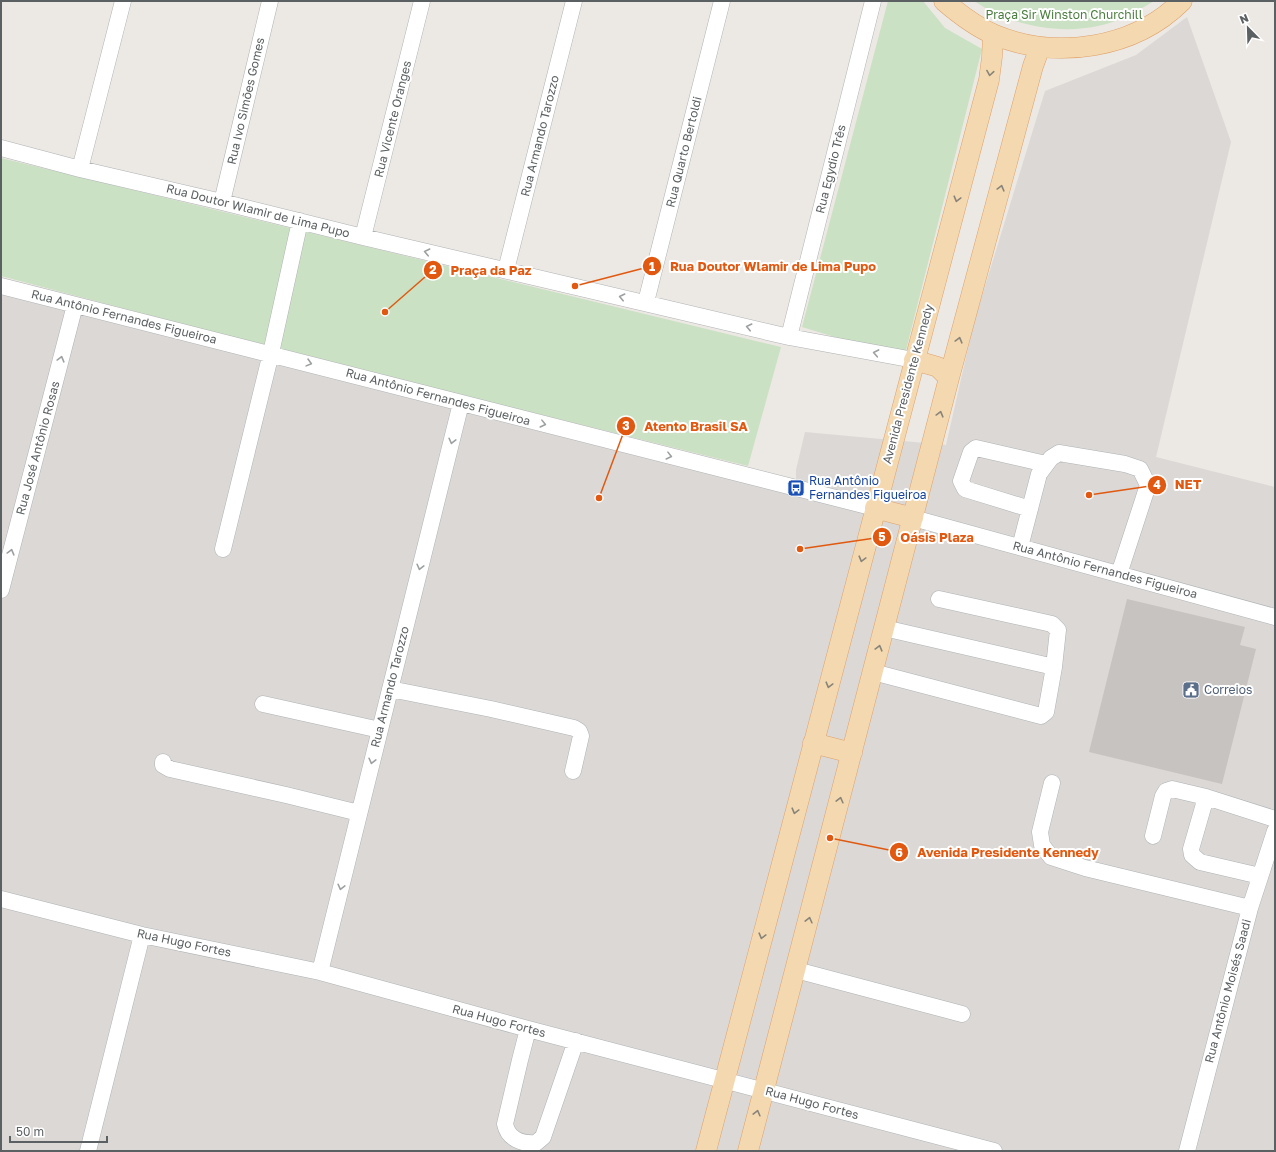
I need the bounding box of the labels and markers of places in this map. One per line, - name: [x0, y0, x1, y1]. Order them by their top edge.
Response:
- callout: Rua Doutor Wlamir de Lima Pupo: [642, 254, 884, 279]
- callout: Praça da Paz: [423, 258, 540, 283]
- callout: Atento Brasil SA: [616, 414, 756, 439]
- callout: NET: [1147, 472, 1210, 497]
- place label: Rua Antônio Fernandes Figueiroa: [809, 473, 927, 502]
- bus stop icon: Rua Antônio Fernandes Figueiroa: [786, 478, 806, 498]
- callout: Oásis Plaza: [872, 525, 981, 550]
- public building icon: Correios: [1181, 680, 1201, 700]
- place label: Correios: [1204, 682, 1252, 697]
- callout: Avenida Presidente Kennedy: [889, 840, 1107, 865]

